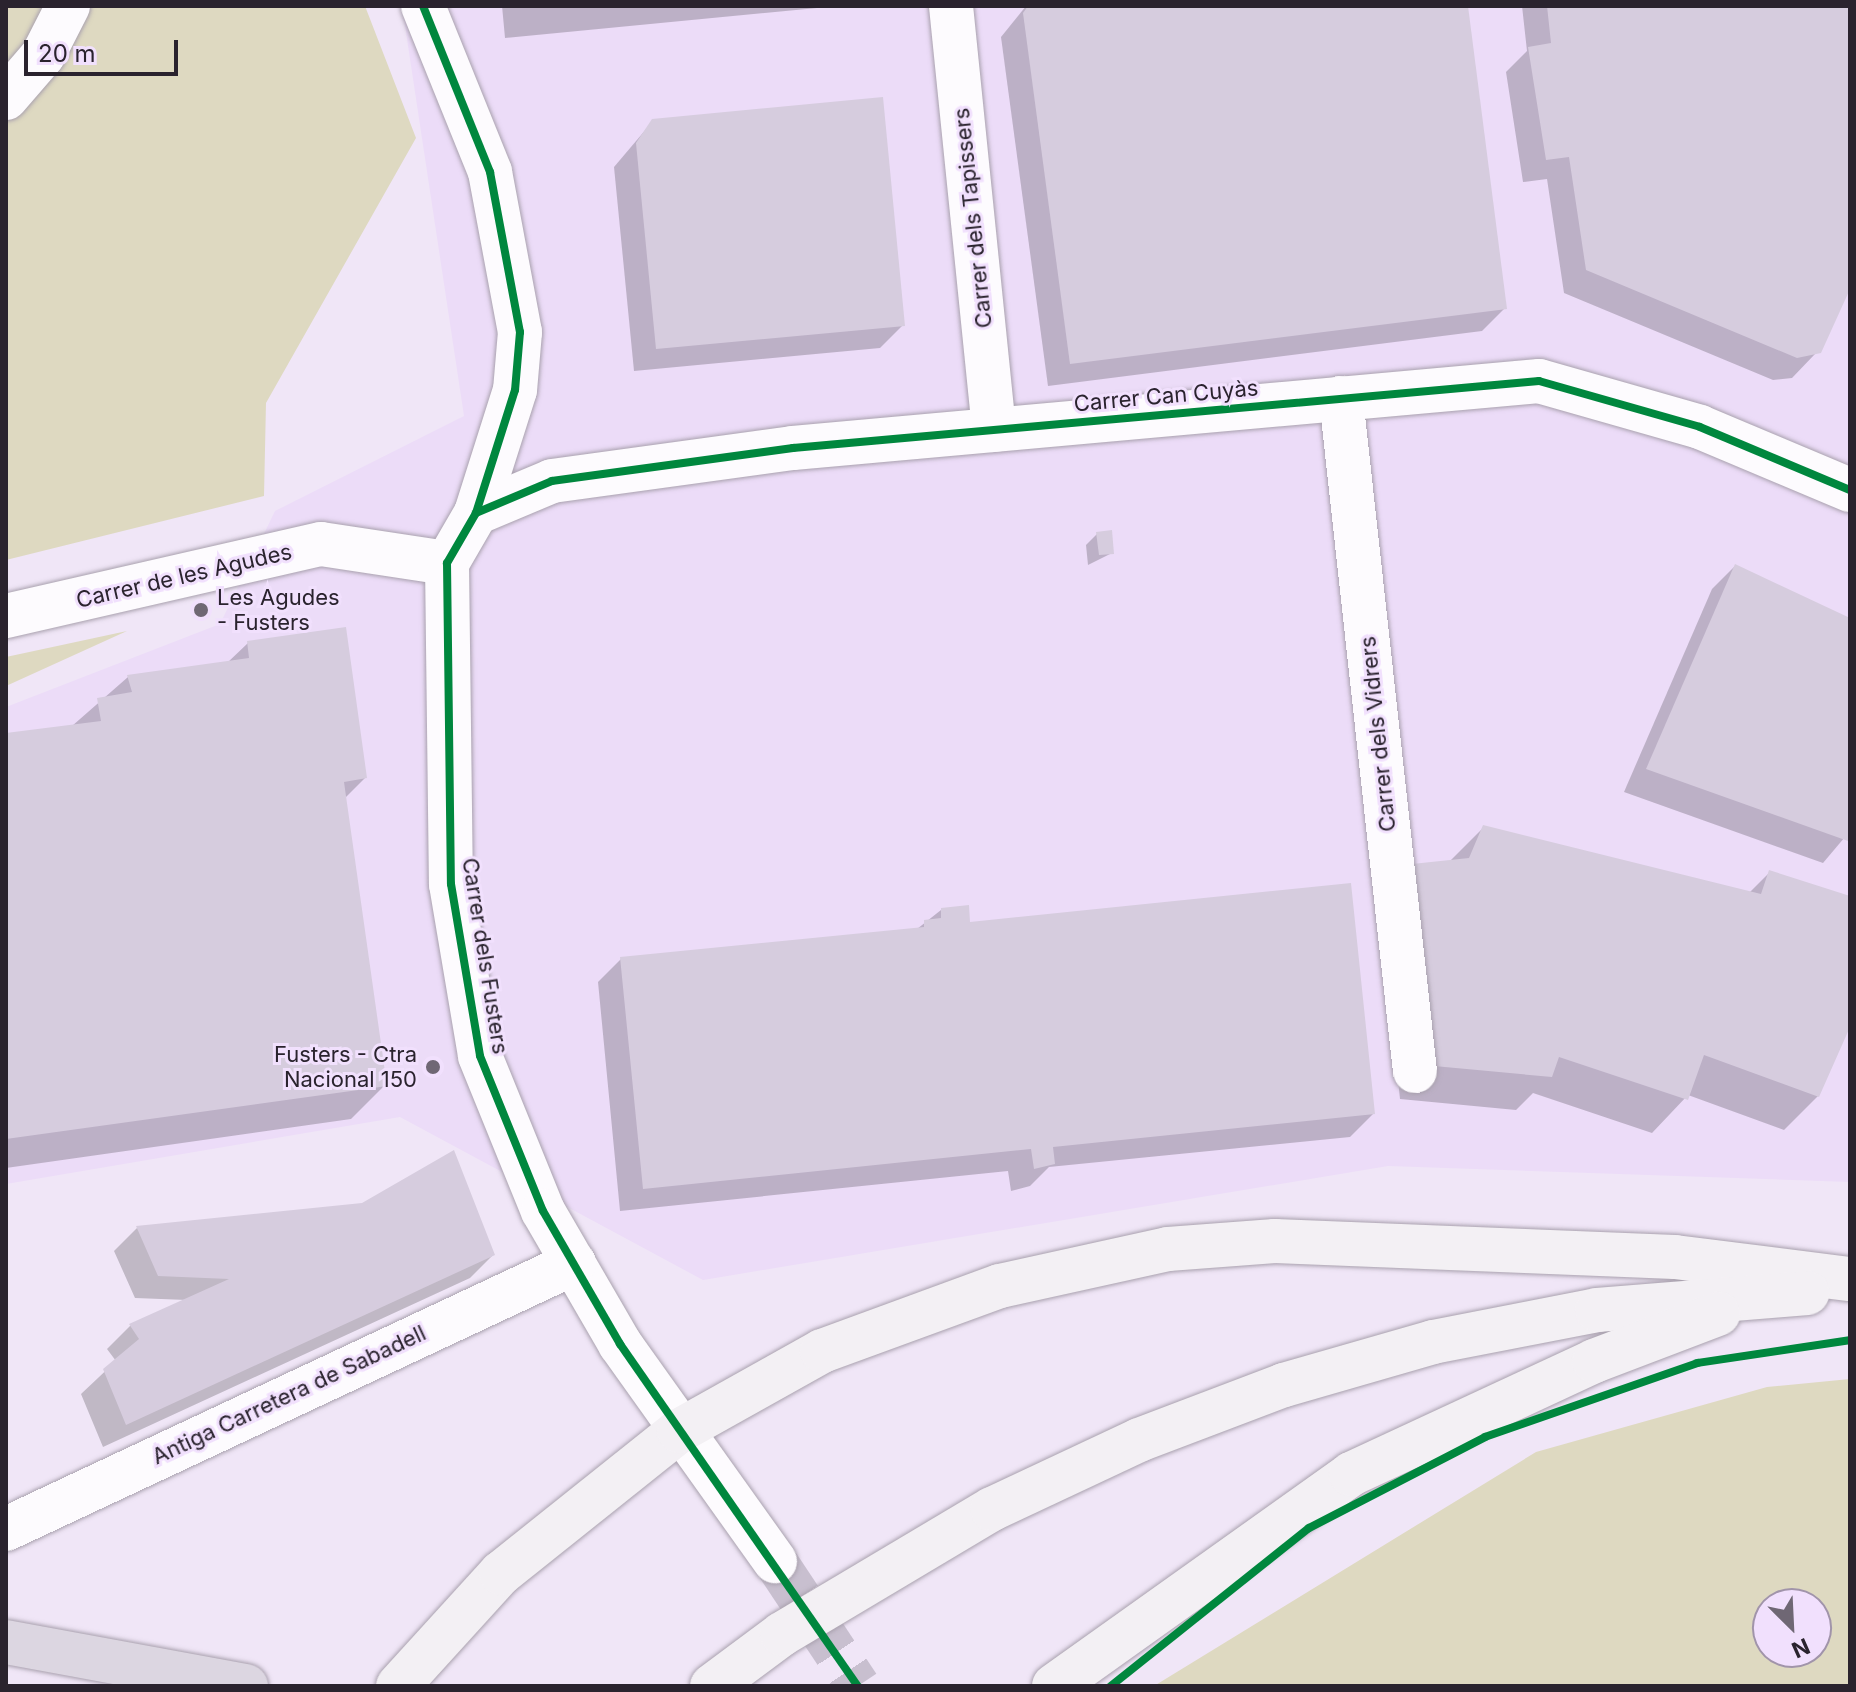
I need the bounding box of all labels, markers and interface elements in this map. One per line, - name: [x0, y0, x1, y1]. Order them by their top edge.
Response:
- scale bar: [28, 24, 182, 74]
- text: 20 m: [38, 39, 96, 68]
- street label: Carrer dels Tapissers: [948, 107, 998, 329]
- street label: Carrer Can Cuyàs: [1073, 375, 1259, 417]
- street label: Carrer de les Agudes: [74, 538, 294, 614]
- place label: Les Agudes - Fusters: [217, 584, 340, 636]
- marker: Les Agudes - Fusters: [192, 601, 210, 619]
- street label: Carrer dels Vidrers: [1355, 635, 1401, 833]
- street label: Carrer dels Fusters: [456, 856, 514, 1056]
- place label: Fusters - Ctra Nacional 150: [274, 1041, 417, 1092]
- marker: Fusters - Ctra Nacional 150: [424, 1058, 442, 1076]
- street label: Antiga Carretera de Sabadell: [148, 1320, 430, 1470]
- north arrow: [1752, 1588, 1832, 1668]
- text: N: [1788, 1633, 1814, 1663]

